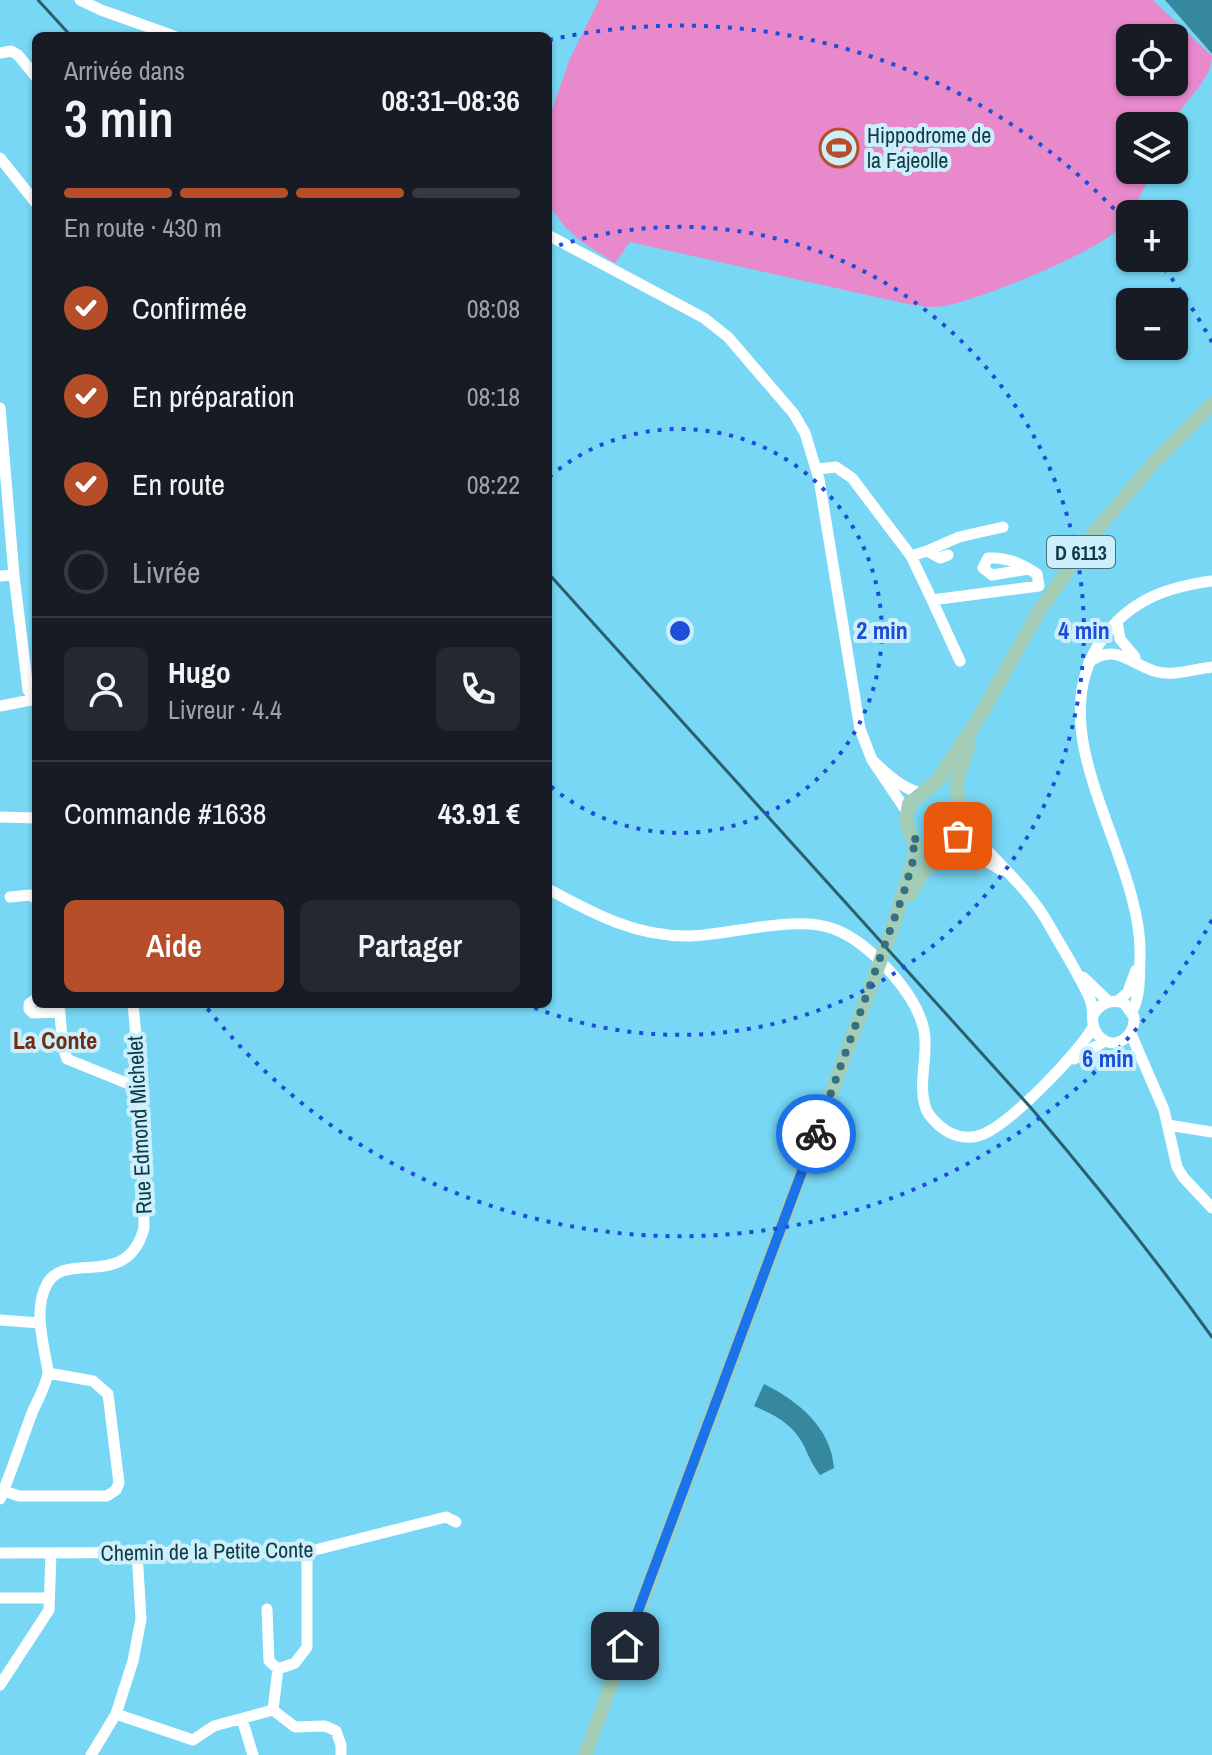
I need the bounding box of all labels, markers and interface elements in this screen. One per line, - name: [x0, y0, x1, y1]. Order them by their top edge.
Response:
- map controls: [1116, 24, 1188, 360]
- button: locate: [1116, 24, 1188, 96]
- text: Arrivée dans: [64, 53, 185, 88]
- text: 08:31–08:36: [381, 80, 520, 120]
- text: 3 min: [64, 83, 174, 153]
- button: layers: [1116, 112, 1188, 184]
- place label: Hippodrome de la Fajeolle: [867, 120, 991, 175]
- sports icon: Hippodrome de la Fajeolle: [818, 127, 860, 169]
- button: +: [1116, 200, 1188, 272]
- text: En route · 430 m: [64, 210, 222, 245]
- icon: check: [64, 286, 108, 330]
- text: Confirmée: [132, 288, 247, 328]
- button: −: [1116, 288, 1188, 360]
- text: 08:08: [467, 291, 520, 326]
- icon: check: [64, 374, 108, 418]
- text: En préparation: [132, 376, 295, 416]
- text: 08:18: [467, 379, 520, 414]
- icon: check: [64, 462, 108, 506]
- text: En route: [132, 464, 225, 504]
- text: 08:22: [467, 467, 520, 502]
- road number: D 6113: [1047, 536, 1115, 568]
- text: Livrée: [132, 552, 200, 592]
- text: 2 min: [856, 614, 908, 646]
- text: 4 min: [1058, 614, 1110, 646]
- centre of rings: [666, 617, 694, 645]
- button: person: [64, 647, 148, 731]
- button: phone: [436, 647, 520, 731]
- text: Hugo: [168, 652, 231, 692]
- text: Livreur · 4.4: [168, 692, 282, 727]
- text: Commande #1638: [64, 793, 266, 833]
- text: 43.91 €: [438, 793, 520, 833]
- pin: [924, 802, 992, 870]
- icon: bag: [936, 814, 980, 858]
- button: Aide: [64, 900, 284, 992]
- button: Partager: [300, 900, 520, 992]
- district label: La Conte: [13, 1024, 97, 1056]
- street label: Rue Edmond Michelet: [119, 1035, 159, 1215]
- text: 6 min: [1082, 1042, 1134, 1074]
- courier: [776, 1094, 856, 1174]
- icon: bike: [794, 1112, 838, 1156]
- street label: Chemin de la Petite Conte: [100, 1534, 314, 1568]
- pin: [591, 1612, 659, 1680]
- icon: home: [603, 1624, 647, 1668]

